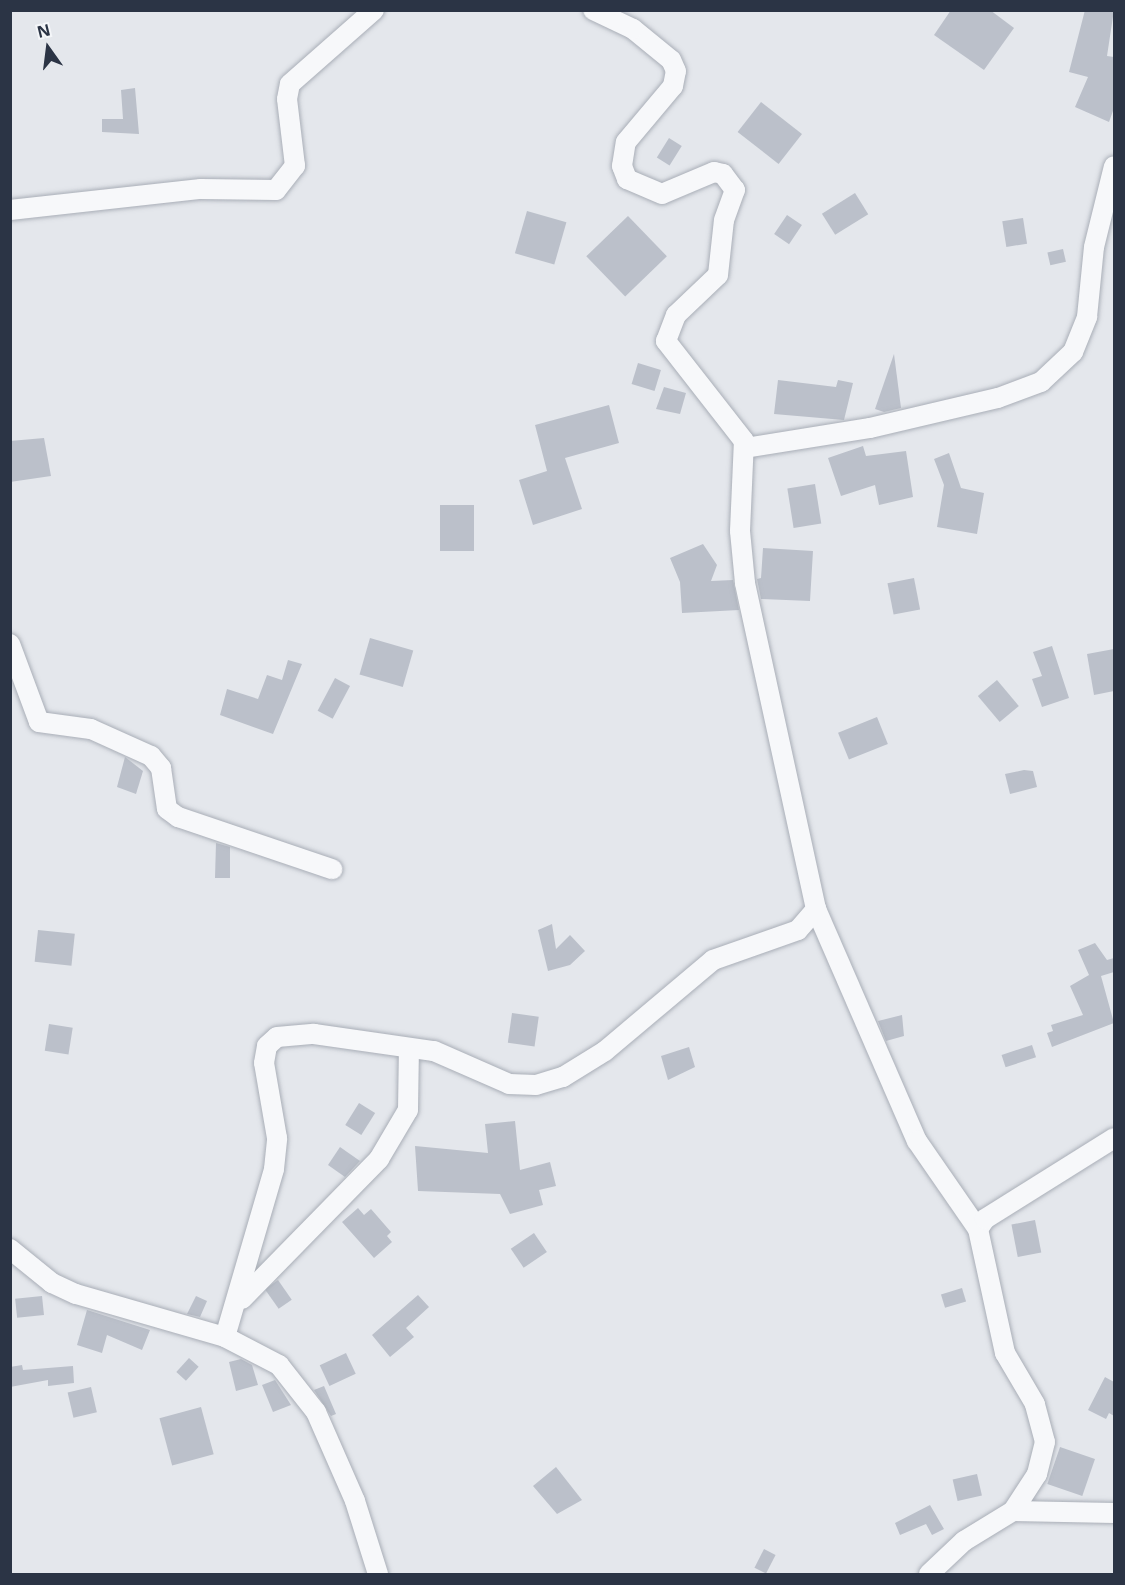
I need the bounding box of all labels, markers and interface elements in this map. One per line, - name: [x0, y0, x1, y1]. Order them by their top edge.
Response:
- north arrow: [18, 18, 78, 78]
- text: N: [35, 18, 53, 43]

